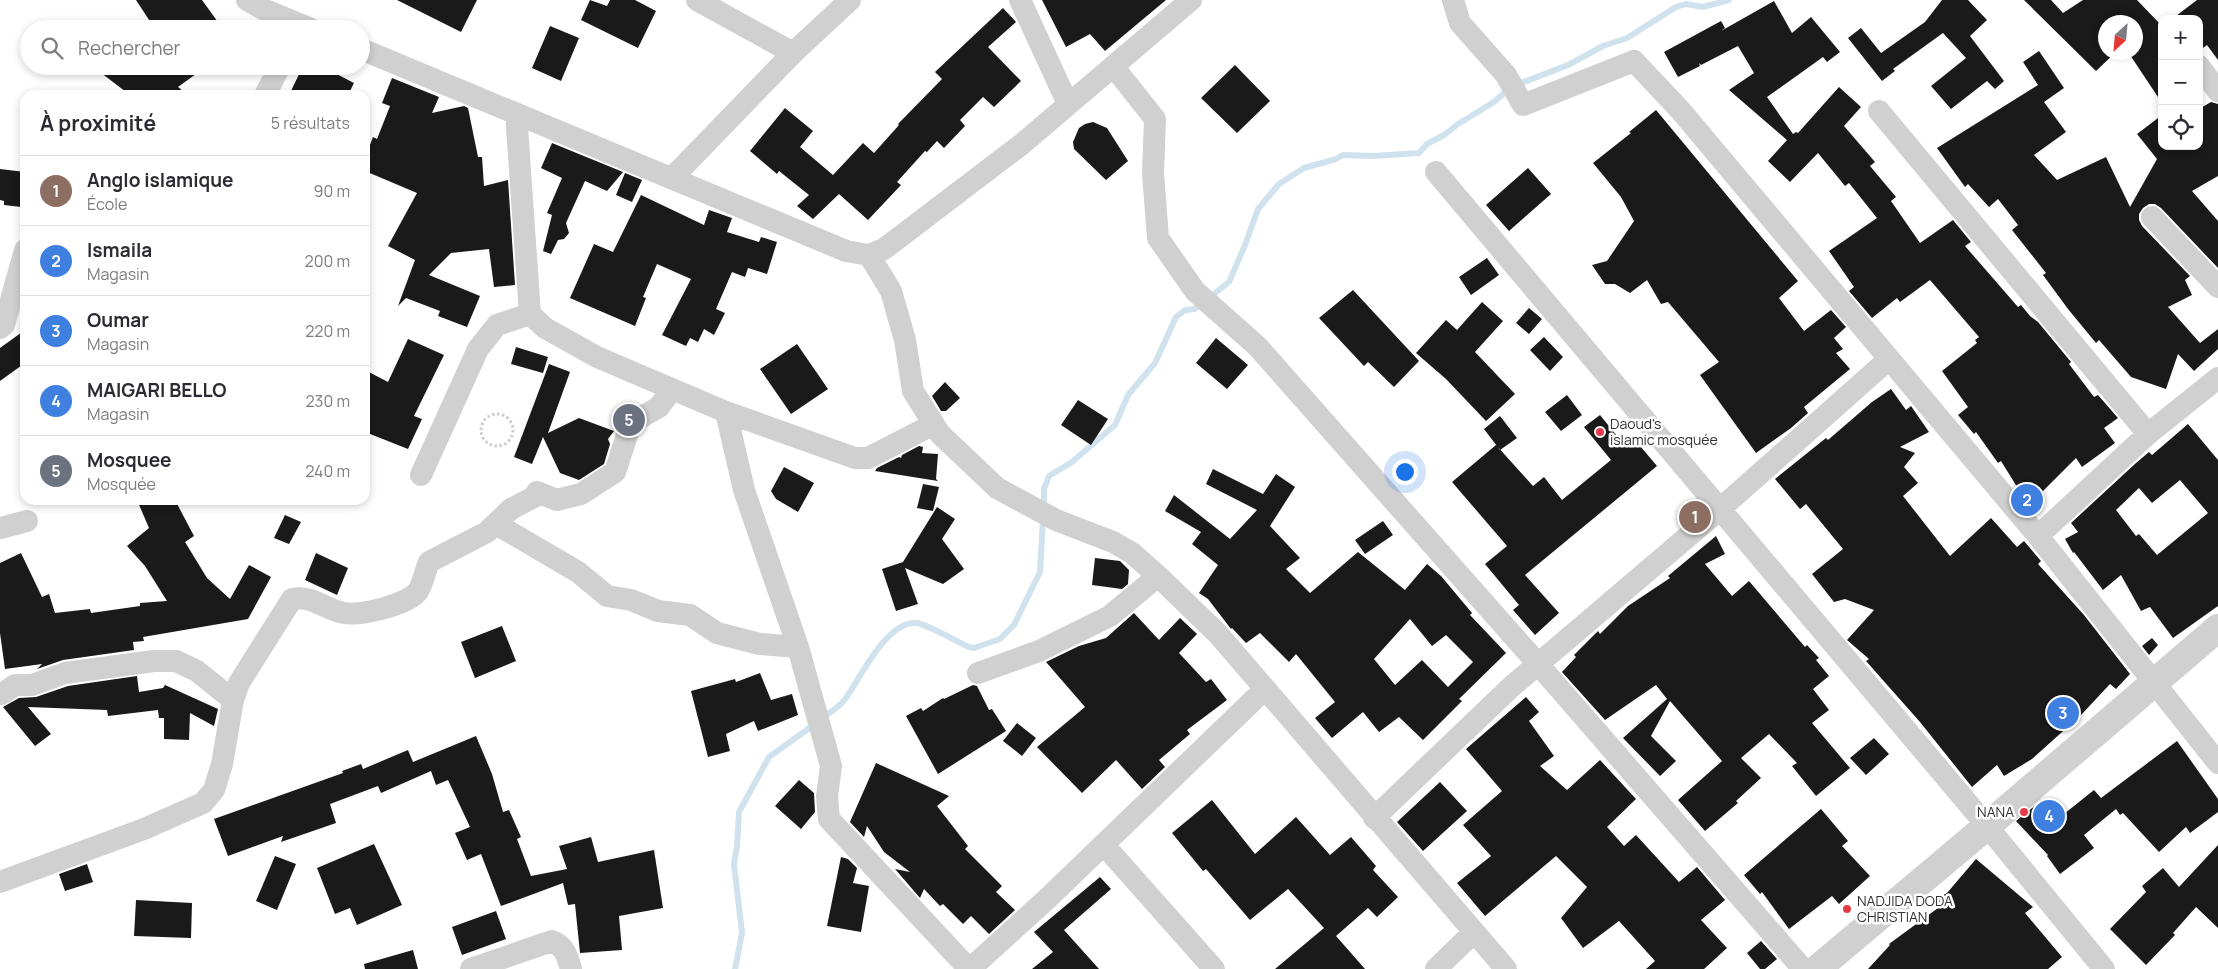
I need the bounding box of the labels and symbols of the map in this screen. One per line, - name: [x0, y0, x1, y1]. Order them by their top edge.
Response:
- north arrow: [2098, 15, 2143, 60]
- pin: 5: [613, 401, 645, 439]
- place label: Daoud's islamic mosquée: [1610, 414, 1718, 449]
- marker: Daoud's islamic mosquée: [1594, 426, 1606, 438]
- your location: [1392, 459, 1418, 485]
- pin: 2: [2011, 481, 2043, 519]
- pin: 1: [1679, 498, 1711, 536]
- pin: 3: [2047, 694, 2079, 732]
- pin: 4: [2033, 797, 2065, 835]
- place label: NANA: [1977, 802, 2014, 821]
- marker: NANA: [2018, 806, 2030, 818]
- place label: NADJIDA DODA CHRISTIAN: [1857, 891, 1953, 926]
- marker: NADJIDA DODA CHRISTIAN: [1841, 903, 1853, 915]

